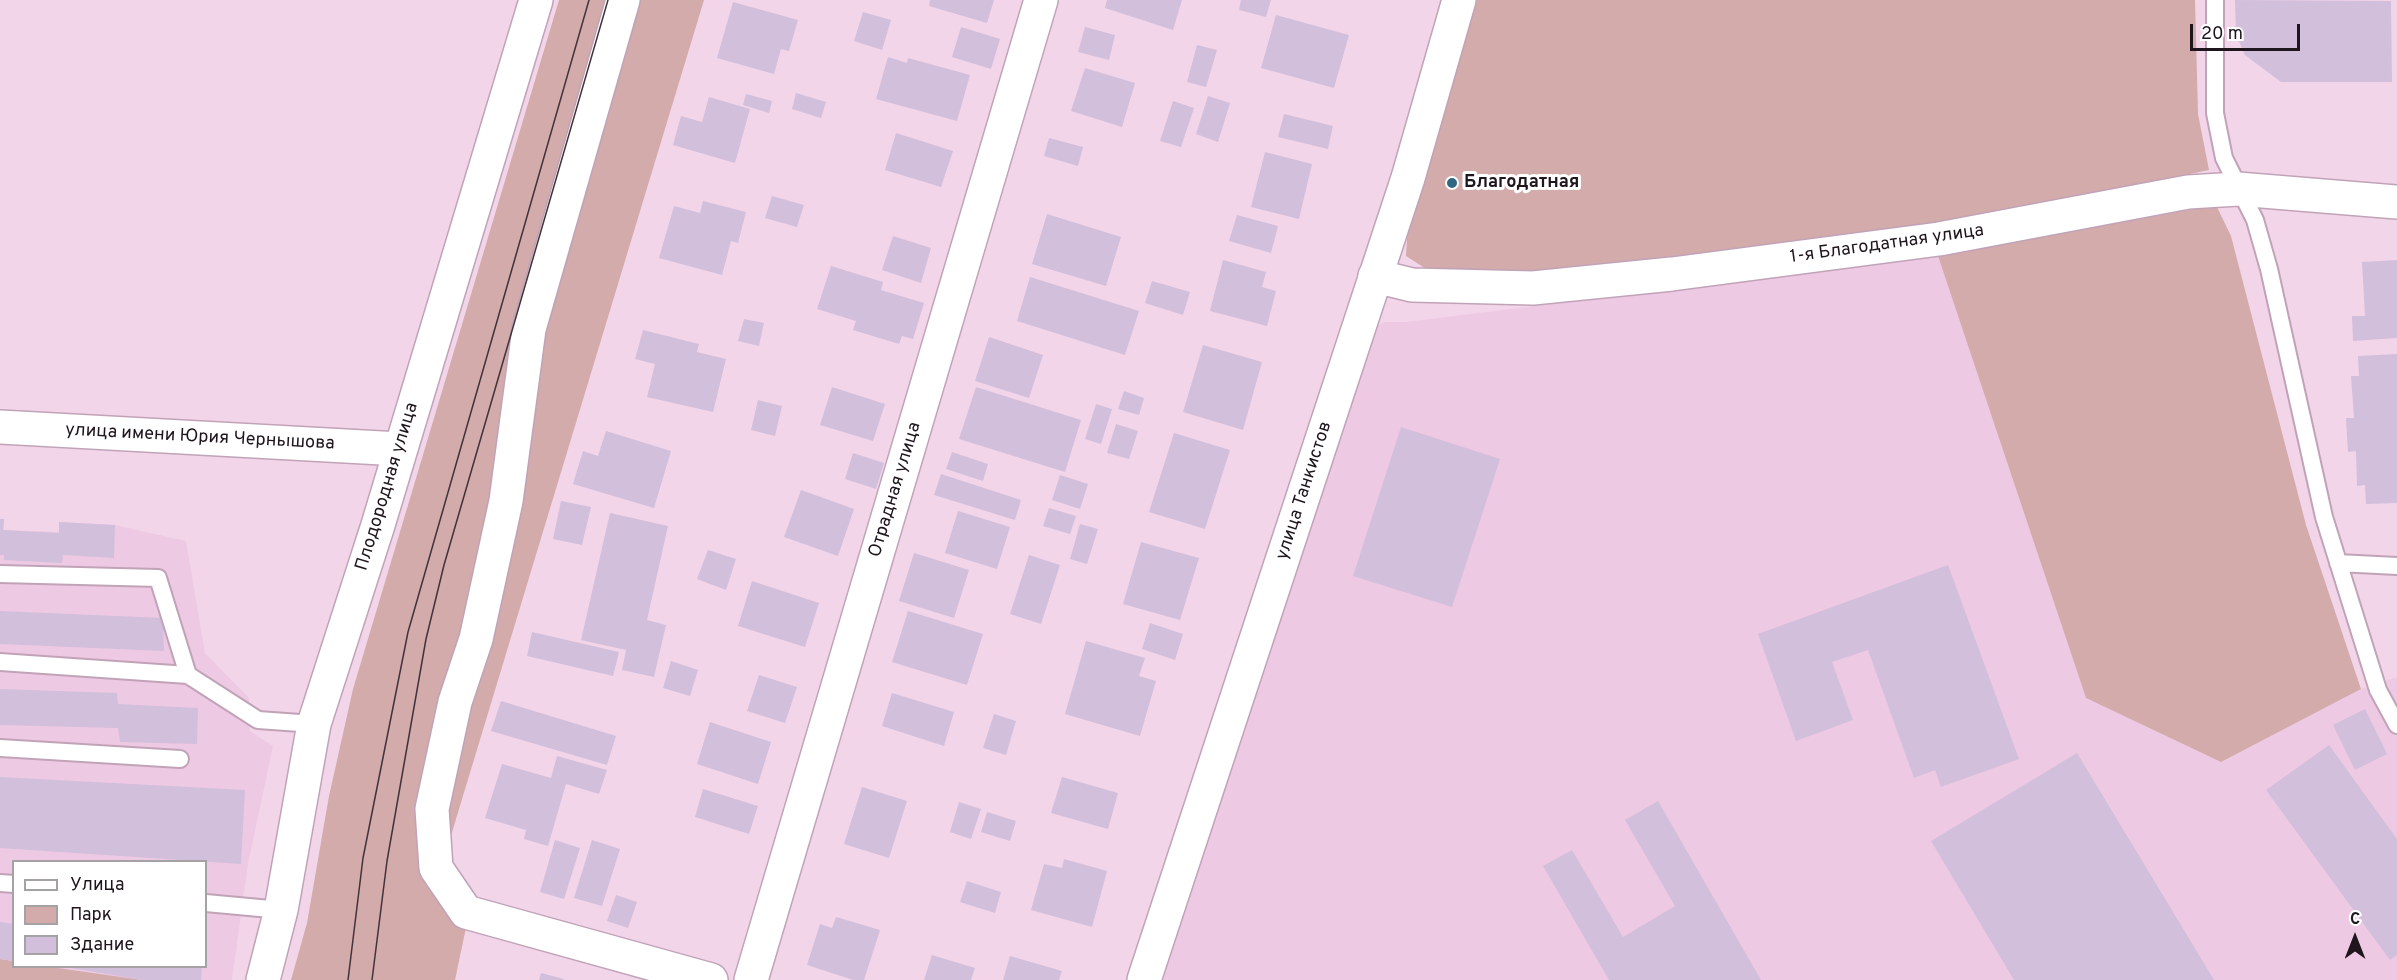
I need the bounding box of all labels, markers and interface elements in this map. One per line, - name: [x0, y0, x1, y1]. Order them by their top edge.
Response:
- scale bar: [2193, 12, 2302, 50]
- text: 20 m: [2201, 23, 2243, 46]
- place label: Благодатная: [1464, 172, 1579, 194]
- marker: Благодатная: [1445, 176, 1459, 190]
- street label: 1-я Благодатная улица: [1789, 221, 1985, 269]
- street label: Плодородная улица: [352, 400, 424, 574]
- street label: улица Танкистов: [1272, 419, 1338, 563]
- street label: улица имени Юрия Чернышова: [65, 420, 335, 456]
- street label: Отрадная улица: [865, 420, 927, 560]
- legend: [12, 860, 207, 968]
- text: Улица: [70, 874, 124, 897]
- text: Парк: [70, 904, 112, 927]
- north arrow: [2325, 908, 2385, 968]
- text: С: [2350, 910, 2360, 930]
- text: Здание: [70, 934, 134, 957]

